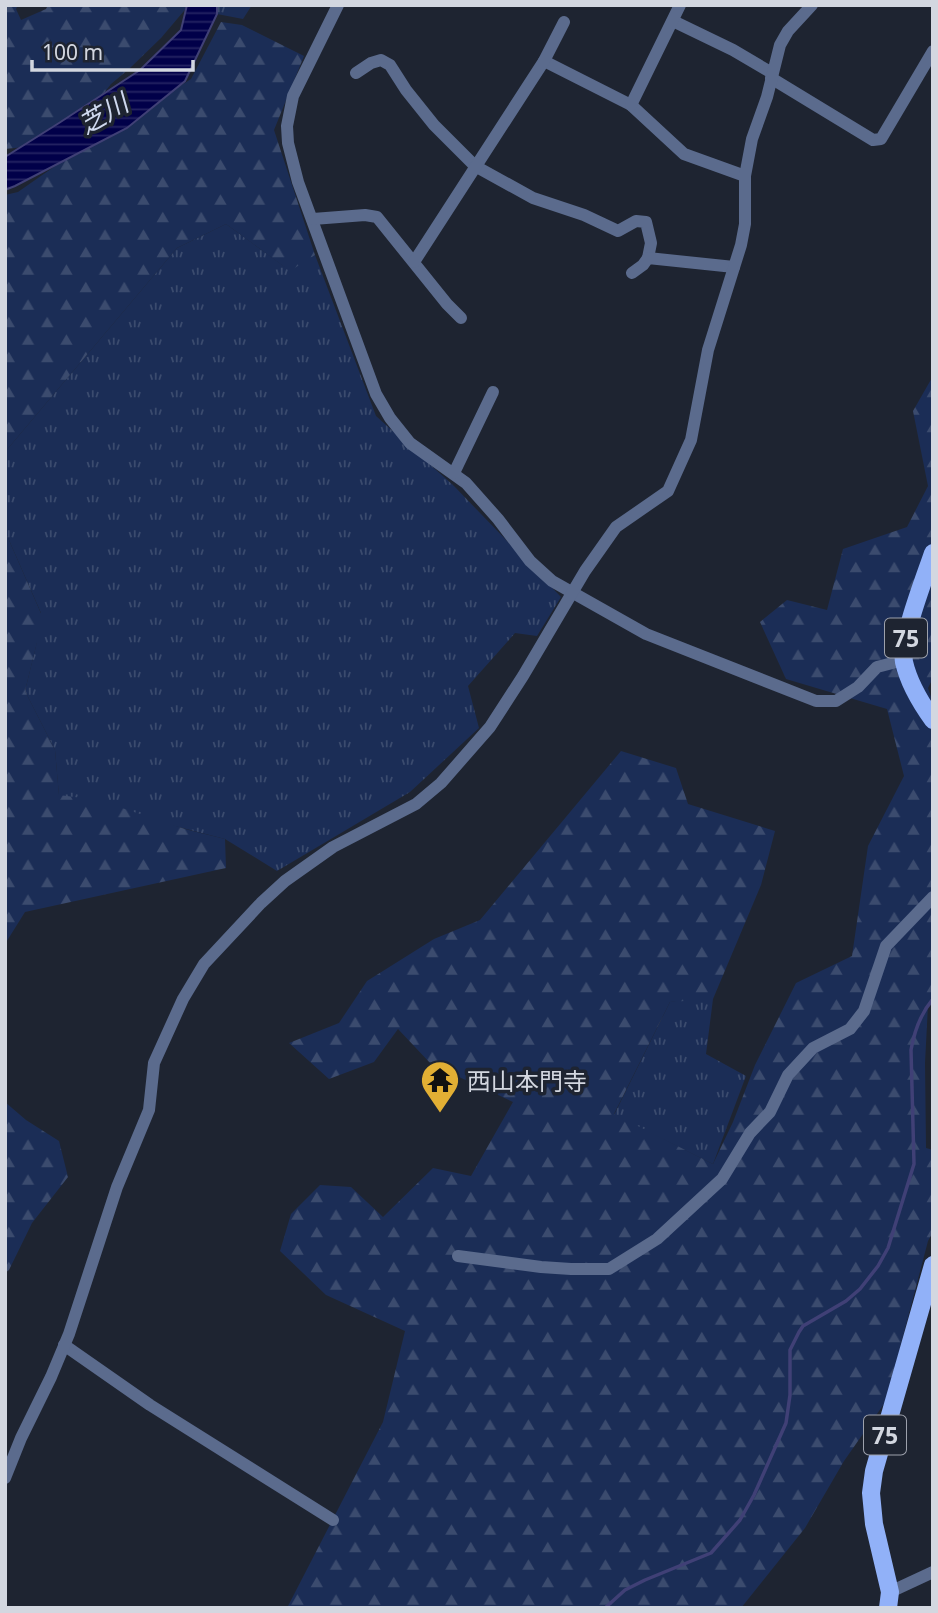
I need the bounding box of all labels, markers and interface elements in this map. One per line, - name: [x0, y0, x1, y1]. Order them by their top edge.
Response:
- scale bar: [32, 28, 192, 72]
- text: 100 m: [42, 38, 103, 66]
- water label: 芝川: [71, 83, 137, 142]
- road number: 75: [885, 618, 927, 658]
- temple icon: 西山本門寺: [419, 1059, 461, 1114]
- place label: 西山本門寺: [467, 1064, 587, 1097]
- road number: 75: [864, 1416, 906, 1454]

